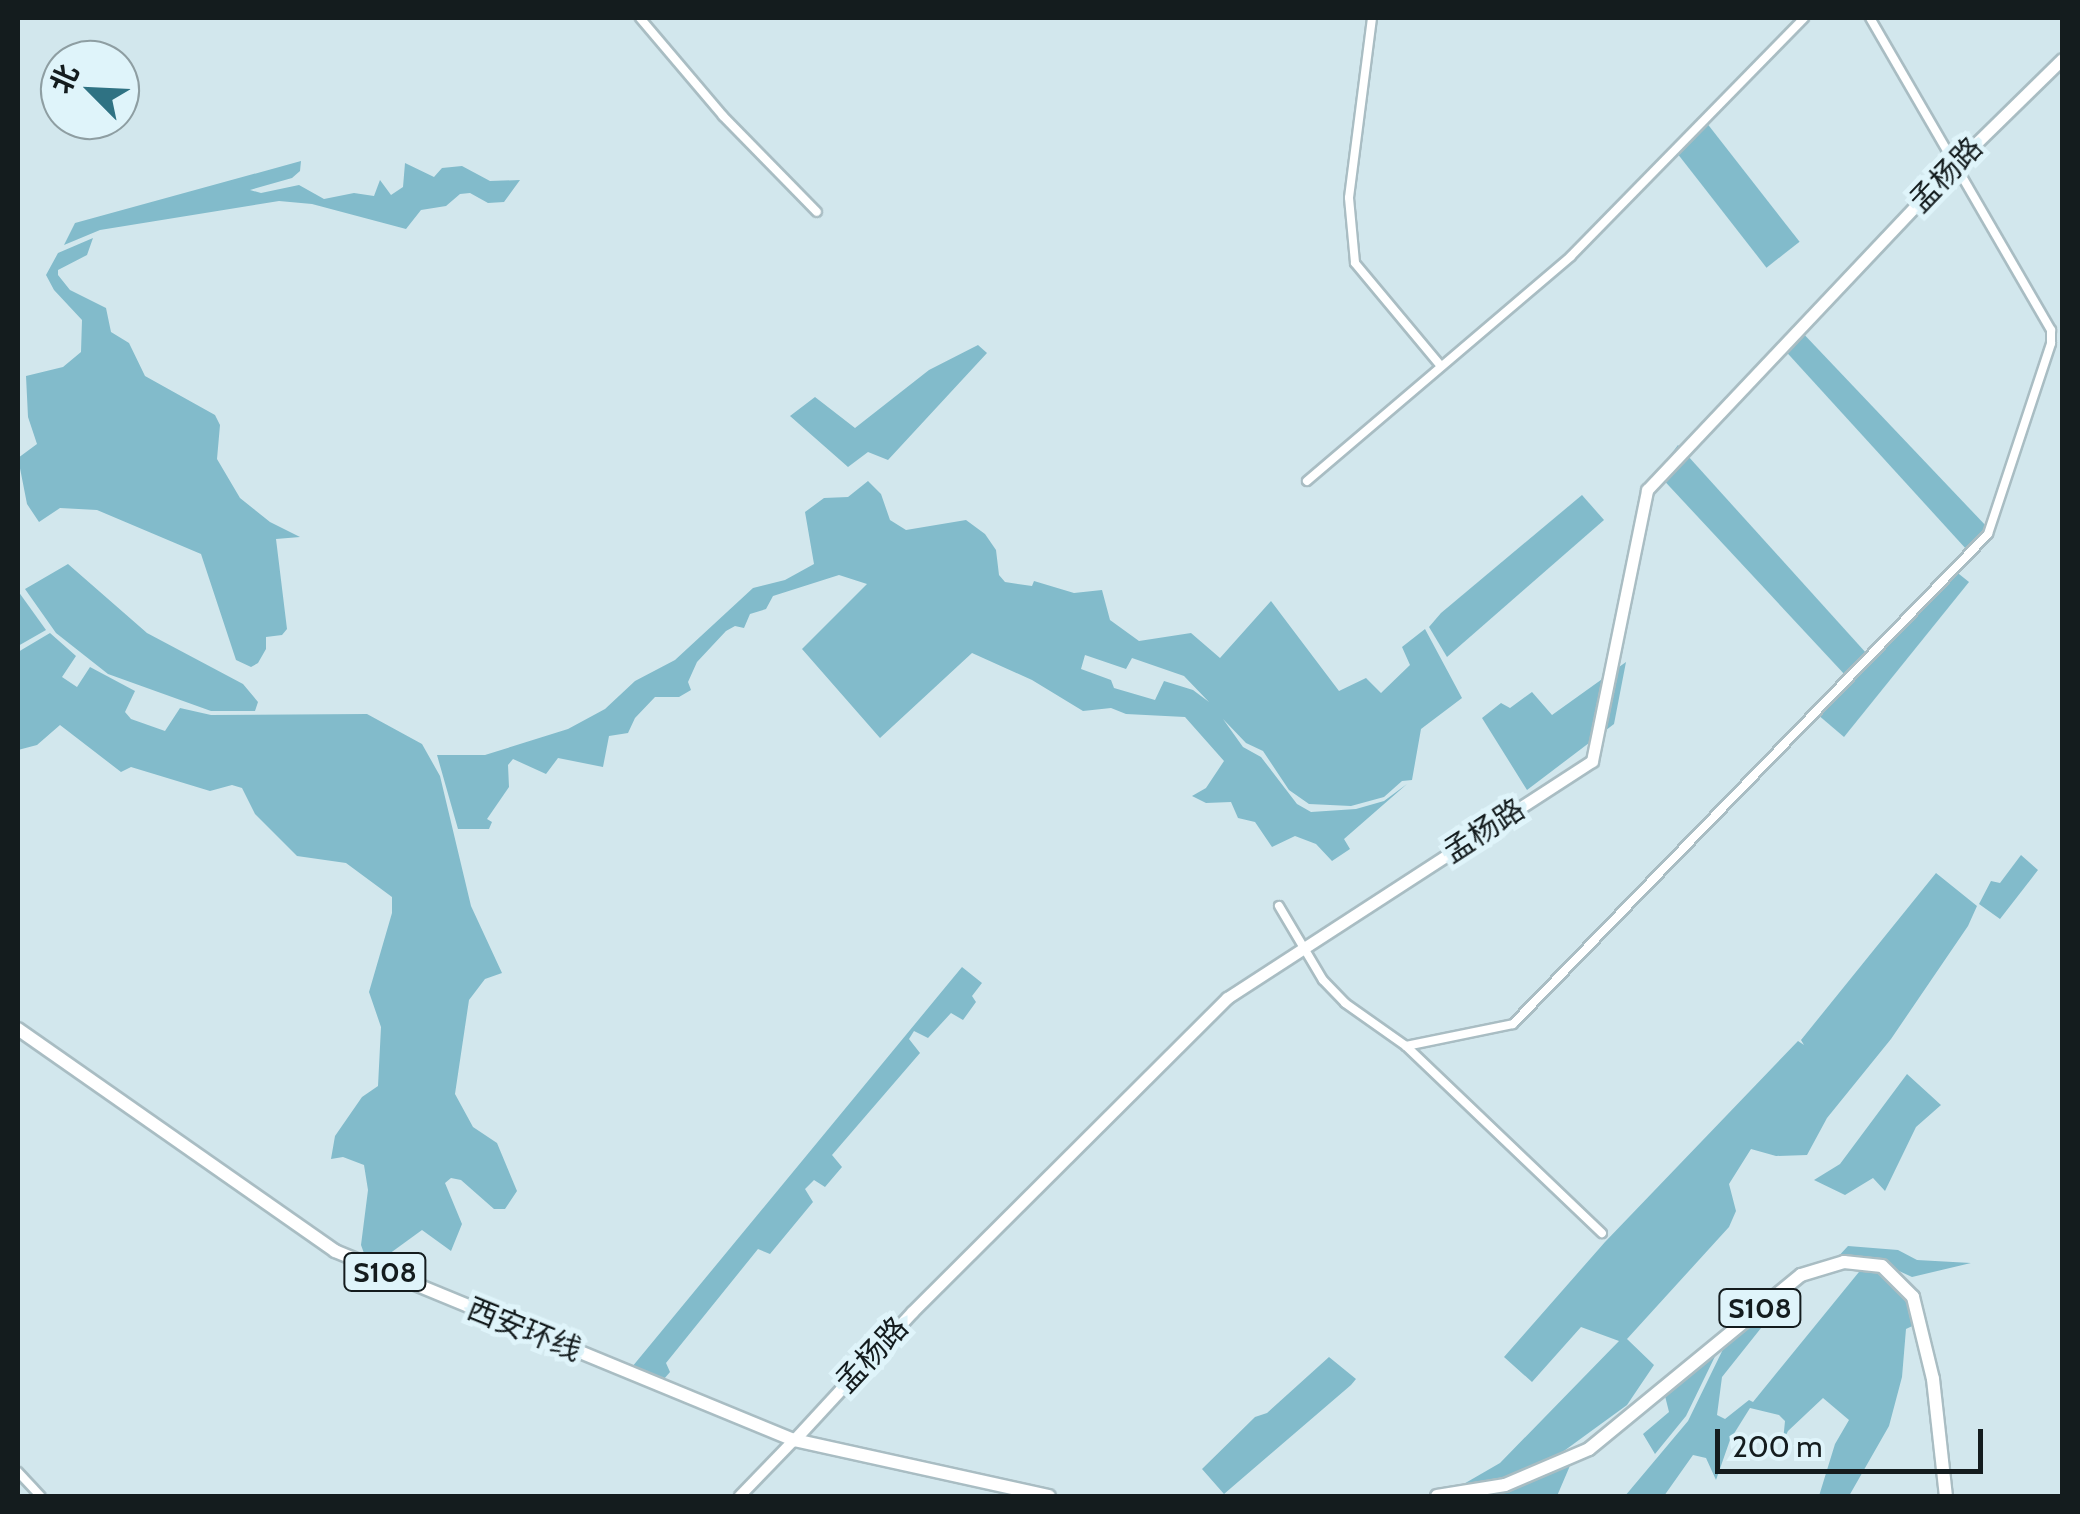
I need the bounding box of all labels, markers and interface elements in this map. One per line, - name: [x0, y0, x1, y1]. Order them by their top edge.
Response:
- north arrow: [40, 40, 140, 140]
- text: 北: [43, 59, 86, 98]
- street label: 孟杨路: [1902, 130, 1990, 220]
- street label: 孟杨路: [1436, 791, 1532, 871]
- road number: S108: [342, 1249, 428, 1295]
- road number: S108: [1718, 1285, 1802, 1331]
- street label: 西安环线: [462, 1291, 586, 1369]
- street label: 孟杨路: [828, 1310, 916, 1400]
- scale bar: [1720, 1409, 1988, 1471]
- text: 200 m: [1732, 1428, 1823, 1465]

